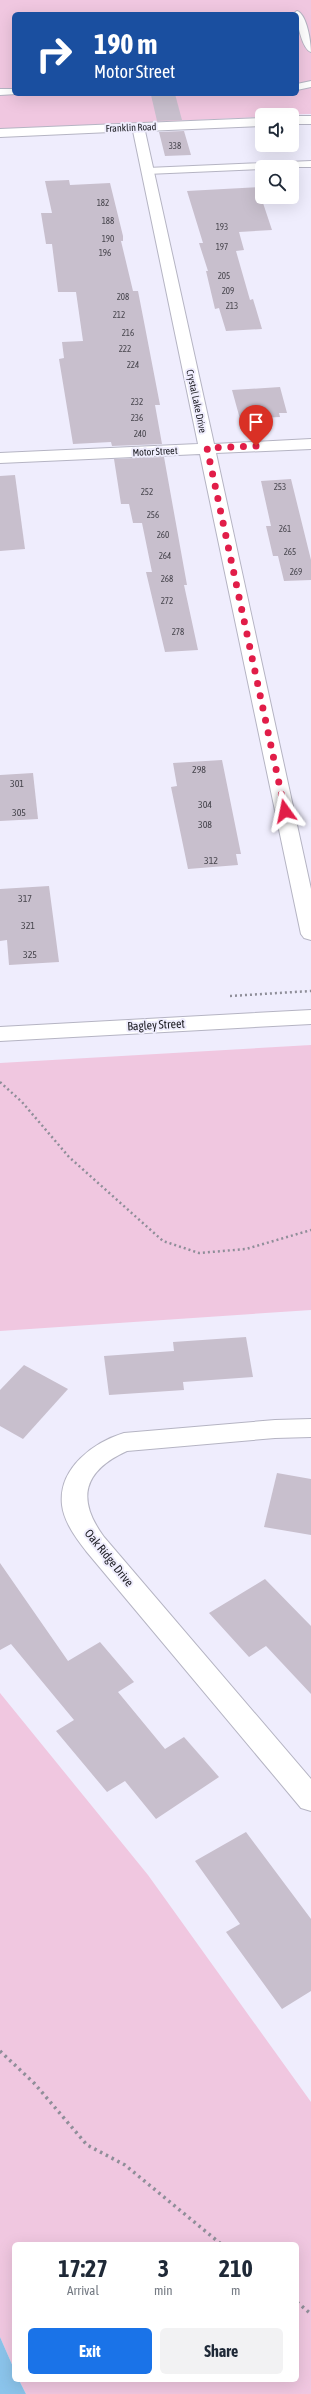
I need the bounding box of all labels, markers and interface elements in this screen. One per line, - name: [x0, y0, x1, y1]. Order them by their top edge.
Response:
- icon: right: [28, 28, 80, 80]
- text: 190 m: [94, 28, 157, 60]
- text: Motor Street: [94, 61, 175, 82]
- map controls: [255, 108, 299, 204]
- button: sound: [255, 108, 299, 152]
- street label: Franklin Road: [105, 121, 157, 134]
- house number: 338: [169, 141, 181, 151]
- button: search: [255, 160, 299, 204]
- house number: 182: [97, 198, 109, 208]
- house number: 188: [102, 216, 114, 226]
- house number: 193: [216, 222, 228, 232]
- house number: 190: [102, 234, 114, 244]
- house number: 197: [216, 242, 228, 252]
- house number: 196: [99, 248, 111, 258]
- house number: 205: [218, 271, 230, 281]
- house number: 209: [222, 286, 234, 296]
- house number: 208: [117, 292, 129, 302]
- house number: 213: [226, 301, 238, 311]
- house number: 212: [113, 310, 125, 320]
- house number: 216: [122, 328, 134, 338]
- house number: 222: [119, 344, 131, 354]
- house number: 224: [127, 360, 139, 370]
- street label: Crystal Lake Drive: [184, 368, 209, 434]
- house number: 232: [131, 397, 143, 407]
- pin: [239, 405, 273, 446]
- icon: arrive: [245, 411, 267, 433]
- house number: 236: [131, 413, 143, 423]
- house number: 240: [134, 429, 146, 439]
- street label: Motor Street: [132, 445, 178, 458]
- house number: 253: [274, 482, 286, 492]
- house number: 252: [141, 487, 153, 497]
- house number: 256: [147, 510, 159, 520]
- house number: 261: [279, 524, 291, 534]
- house number: 260: [157, 530, 169, 540]
- house number: 265: [284, 547, 296, 557]
- house number: 264: [159, 551, 171, 561]
- house number: 269: [290, 567, 302, 577]
- house number: 268: [161, 574, 173, 584]
- house number: 272: [161, 596, 173, 606]
- house number: 278: [172, 627, 184, 637]
- house number: 298: [192, 764, 206, 775]
- house number: 301: [10, 778, 24, 789]
- position arrow: [264, 790, 306, 832]
- house number: 304: [198, 799, 212, 810]
- house number: 305: [12, 807, 26, 818]
- house number: 308: [198, 819, 212, 830]
- house number: 312: [204, 855, 218, 866]
- house number: 317: [18, 893, 32, 904]
- house number: 321: [21, 920, 35, 931]
- house number: 325: [23, 949, 37, 960]
- street label: Bagley Street: [127, 1016, 186, 1034]
- street label: Oak Ridge Drive: [82, 1527, 136, 1589]
- text: 17:27: [58, 2255, 108, 2282]
- text: 3: [158, 2255, 169, 2282]
- text: 210: [219, 2255, 253, 2282]
- text: Arrival: [67, 2283, 99, 2298]
- text: min: [154, 2283, 173, 2298]
- text: m: [231, 2283, 240, 2298]
- button: Exit: [28, 2328, 152, 2374]
- button: Share: [160, 2328, 283, 2374]

